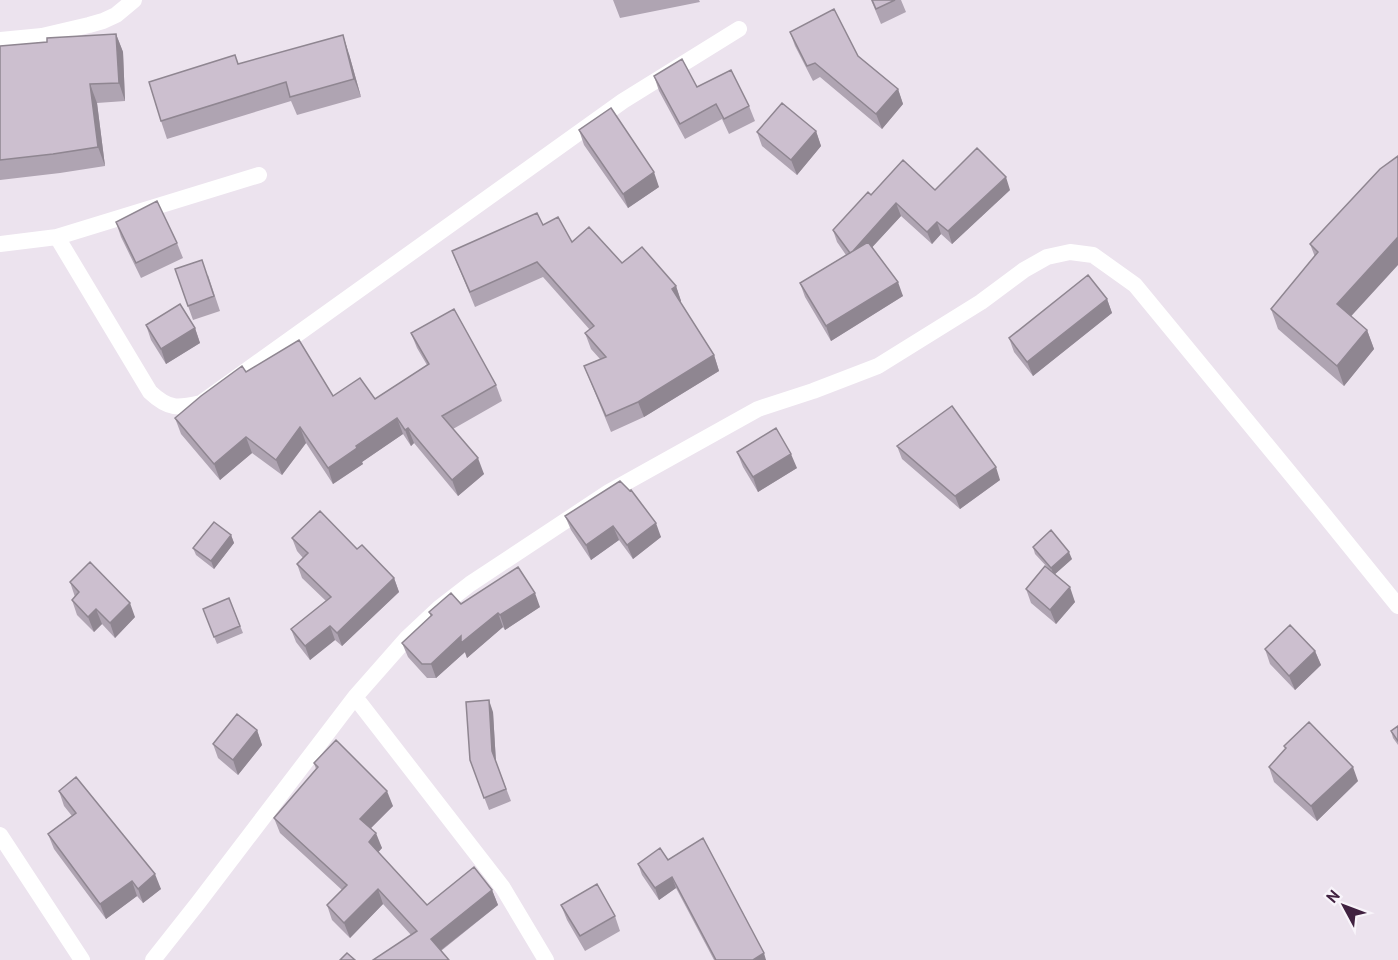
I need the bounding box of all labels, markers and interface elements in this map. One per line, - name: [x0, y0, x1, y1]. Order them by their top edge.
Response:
- north arrow: [1314, 876, 1374, 936]
- text: N: [1322, 886, 1344, 907]

